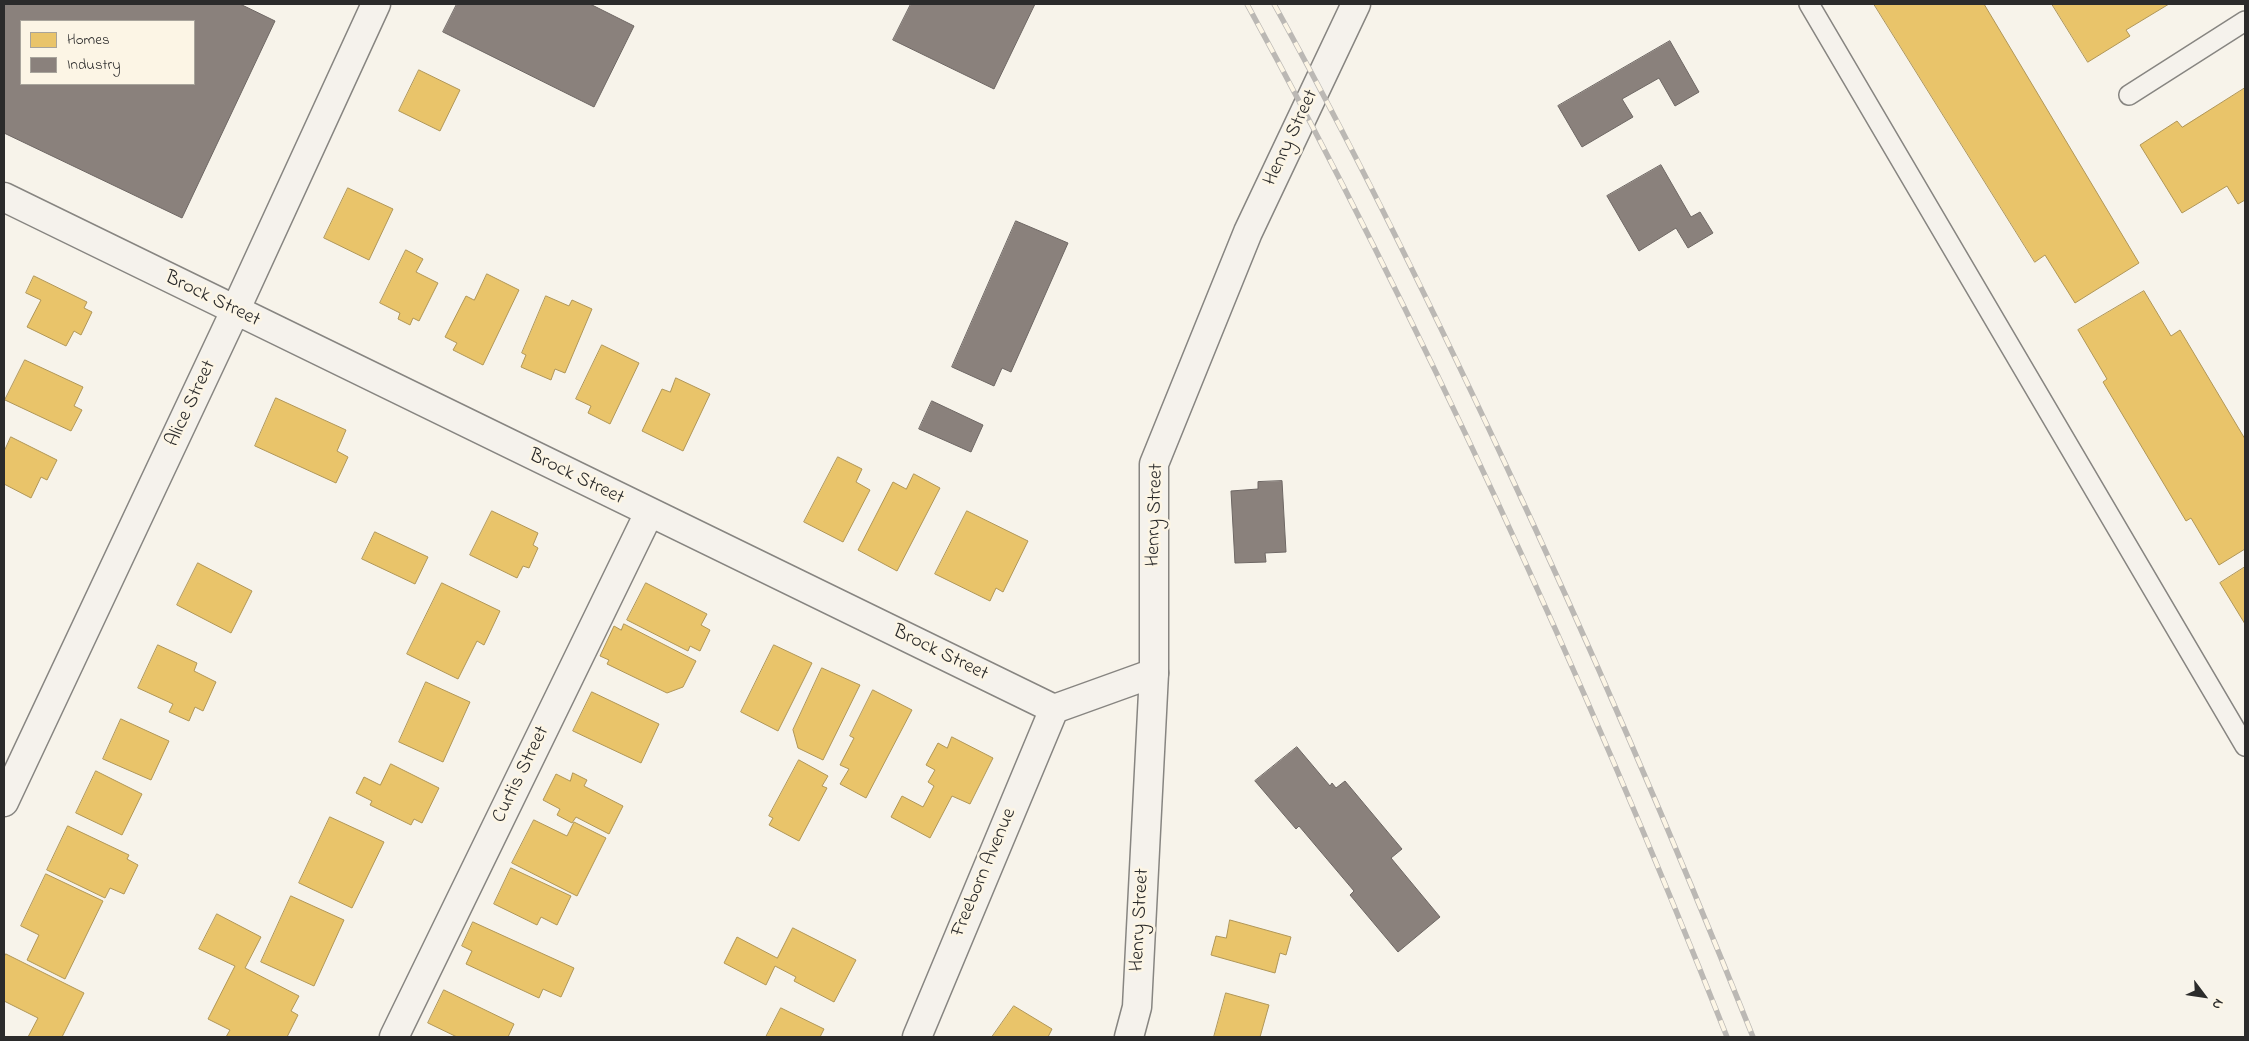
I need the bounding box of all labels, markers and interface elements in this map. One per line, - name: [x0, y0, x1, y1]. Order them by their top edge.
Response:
- legend: [20, 20, 195, 85]
- text: Homes: [67, 29, 110, 51]
- text: Industry: [67, 54, 121, 76]
- street label: Henry Street: [1259, 86, 1325, 190]
- street label: Brock Street: [160, 267, 264, 333]
- street label: Alice Street: [162, 357, 222, 451]
- street label: Brock Street: [524, 445, 628, 511]
- street label: Henry Street: [1142, 463, 1170, 567]
- street label: Brock Street: [888, 621, 992, 687]
- street label: Curtis Street: [488, 723, 556, 827]
- street label: Freeborn Avenue: [947, 805, 1023, 941]
- street label: Henry Street: [1126, 868, 1156, 972]
- north arrow: [2179, 971, 2229, 1021]
- text: N: [2206, 995, 2229, 1013]

